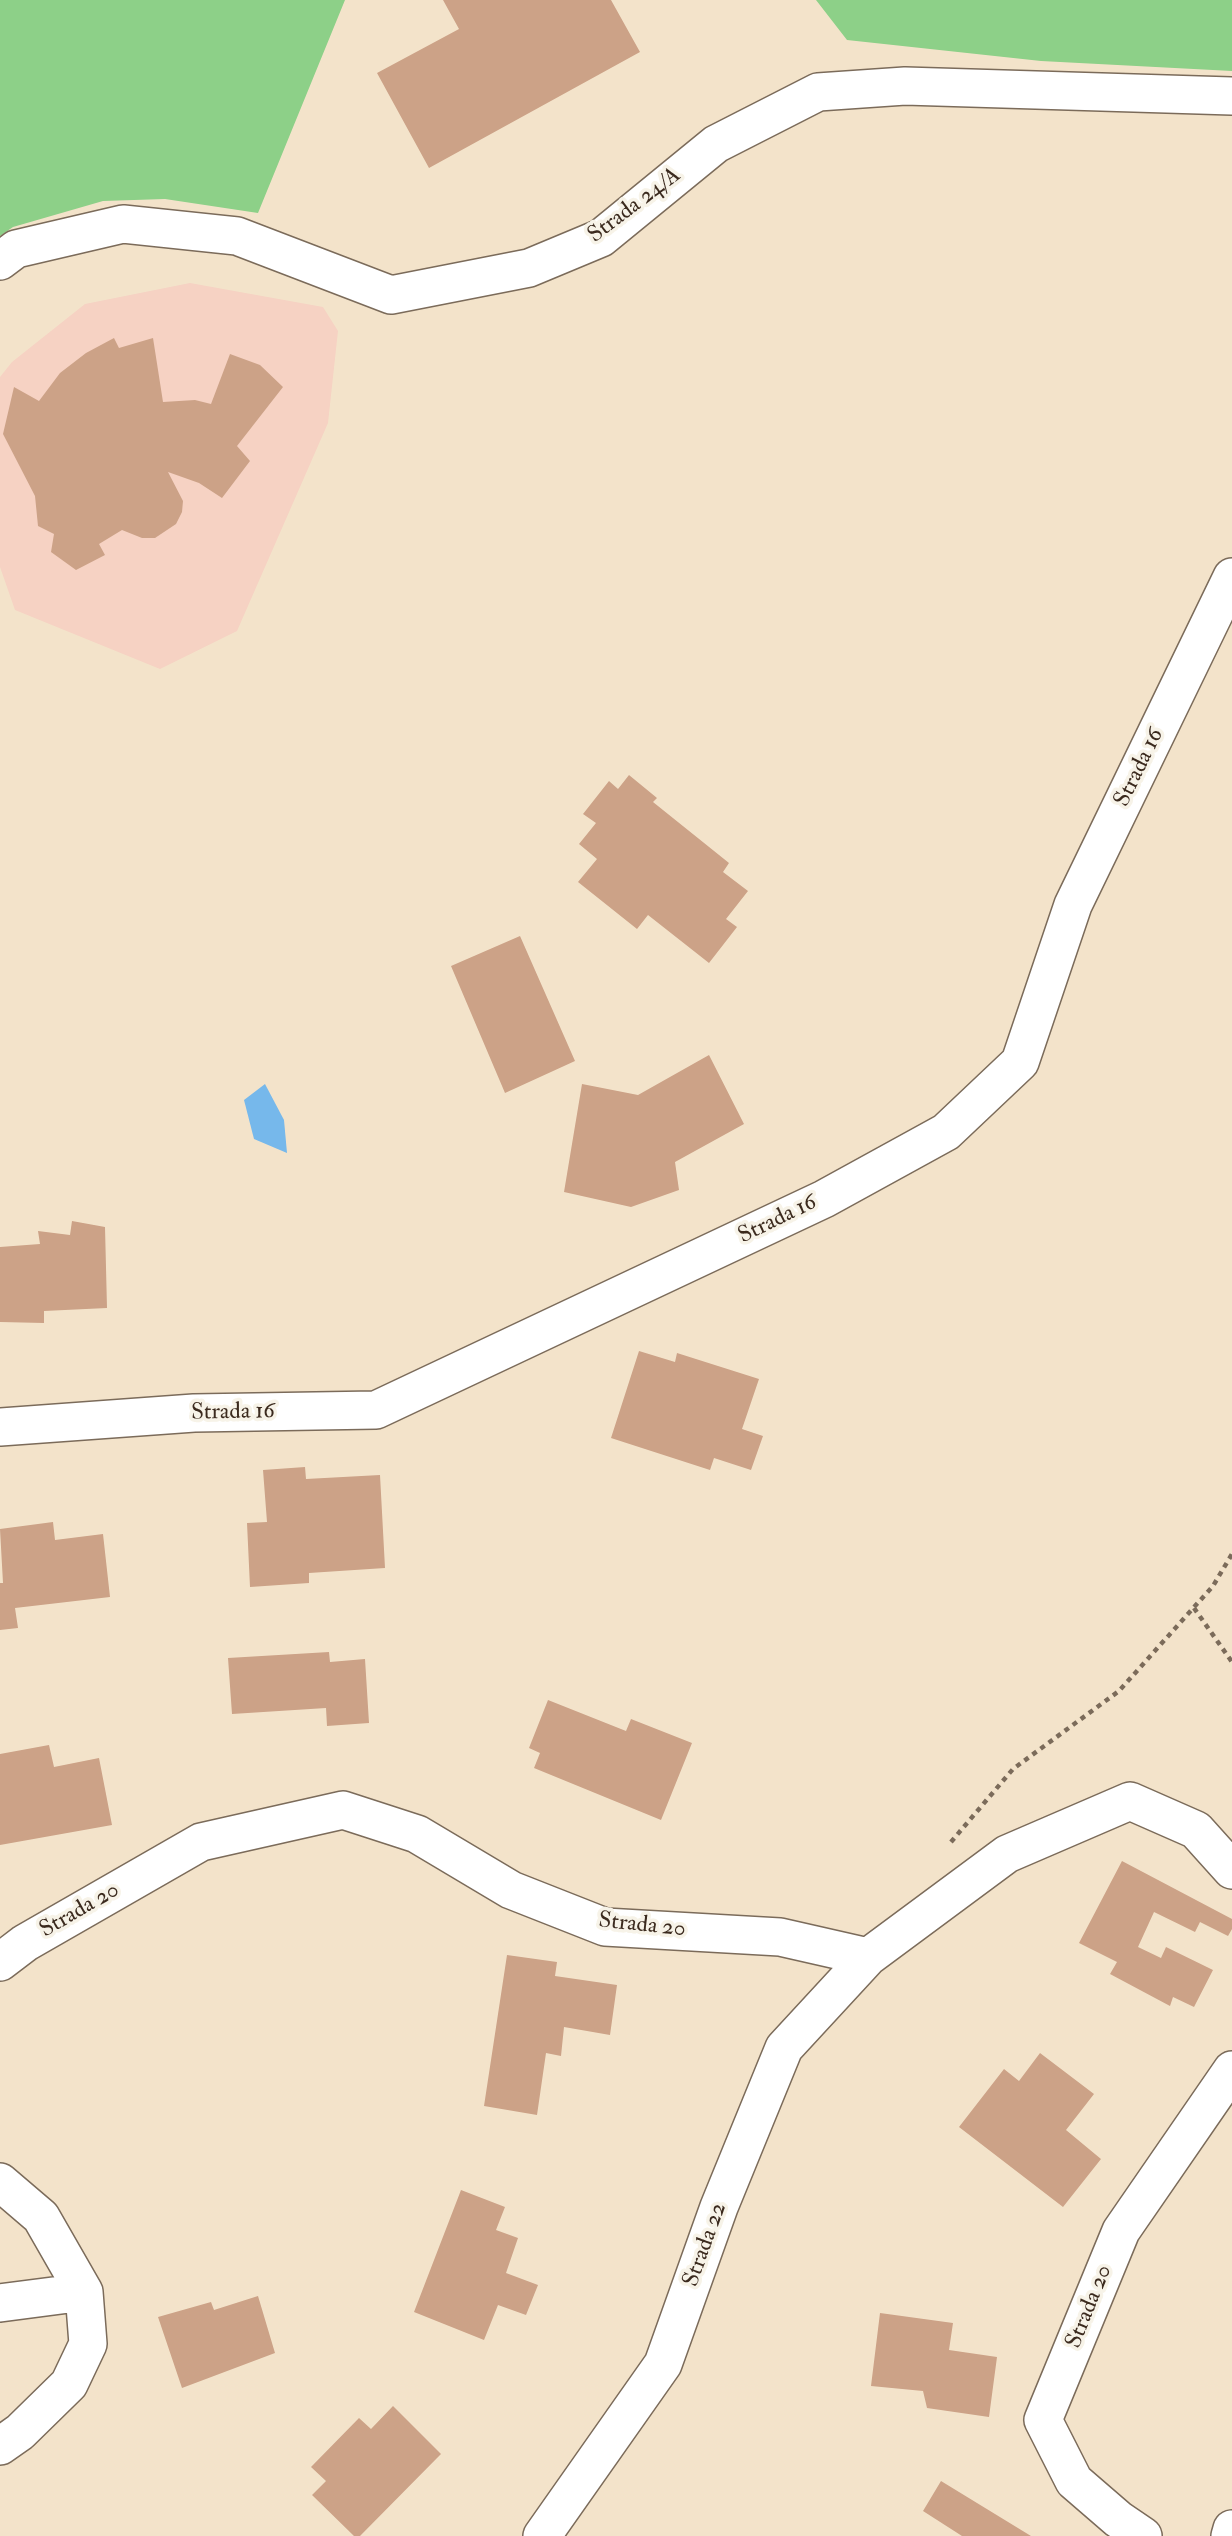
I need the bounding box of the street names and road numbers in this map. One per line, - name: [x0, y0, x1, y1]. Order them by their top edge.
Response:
- street label: Strada 24/A: [583, 162, 687, 250]
- street label: Strada 16: [1109, 724, 1171, 812]
- street label: Strada 16: [734, 1189, 822, 1251]
- street label: Strada 16: [191, 1398, 275, 1428]
- street label: Strada 20: [35, 1877, 125, 1945]
- street label: Strada 20: [597, 1908, 687, 1944]
- street label: Strada 22: [678, 2199, 734, 2291]
- street label: Strada 20: [1061, 2261, 1119, 2353]

